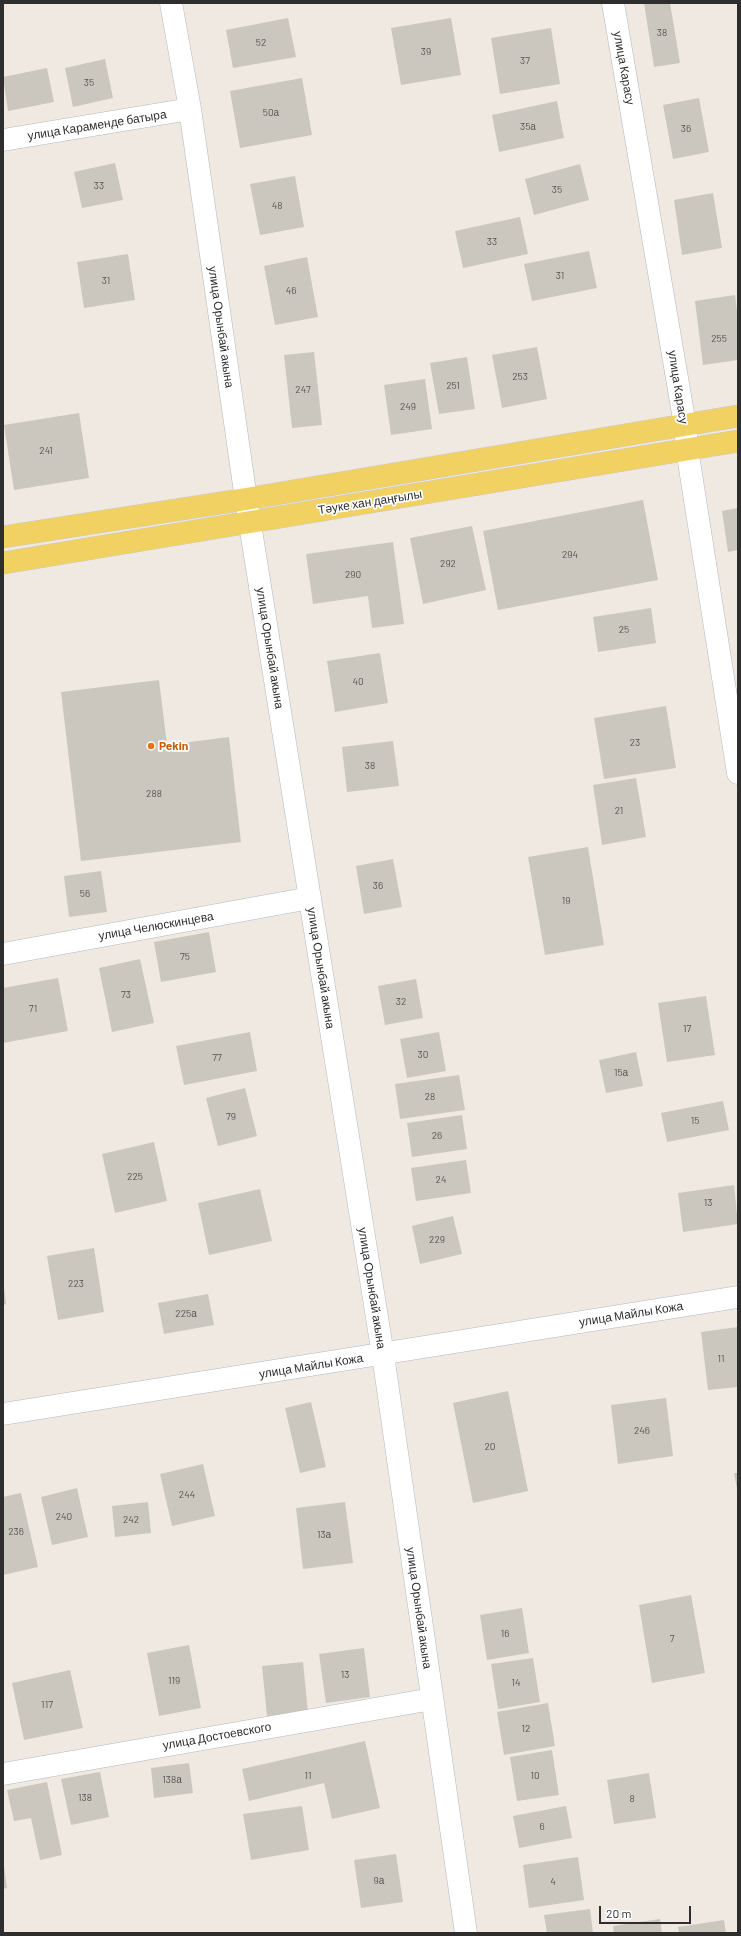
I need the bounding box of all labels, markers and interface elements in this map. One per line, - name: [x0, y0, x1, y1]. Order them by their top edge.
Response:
- house number: 38: [657, 27, 667, 39]
- street label: улица Карасу: [610, 30, 638, 106]
- house number: 52: [256, 37, 266, 49]
- house number: 39: [421, 46, 431, 58]
- house number: 37: [520, 55, 530, 67]
- house number: 35: [84, 77, 94, 89]
- street label: улица Караменде батыра: [26, 107, 168, 143]
- house number: 50а: [263, 107, 279, 119]
- house number: 35а: [520, 121, 536, 133]
- house number: 36: [681, 123, 691, 135]
- house number: 33: [94, 180, 104, 192]
- house number: 35: [552, 184, 562, 196]
- house number: 48: [272, 200, 282, 212]
- house number: 33: [487, 236, 497, 248]
- street label: улица Орынбай акына: [205, 265, 237, 389]
- house number: 31: [556, 270, 564, 282]
- house number: 31: [102, 275, 110, 287]
- house number: 46: [286, 285, 296, 297]
- house number: 255: [711, 333, 727, 345]
- street label: улица Карасу: [665, 349, 691, 425]
- house number: 253: [512, 371, 528, 383]
- house number: 251: [446, 380, 460, 392]
- house number: 247: [295, 384, 311, 396]
- house number: 249: [400, 401, 416, 413]
- house number: 241: [39, 445, 53, 457]
- street label: Тәуке хан даңғылы: [317, 487, 423, 517]
- house number: 294: [562, 549, 578, 561]
- house number: 292: [440, 558, 456, 570]
- house number: 290: [345, 569, 361, 581]
- street label: улица Орынбай акына: [253, 586, 287, 710]
- house number: 25: [619, 624, 629, 636]
- house number: 40: [352, 676, 364, 688]
- house number: 23: [630, 737, 640, 749]
- place label: Pekin: [159, 739, 188, 753]
- marker: Pekin: [146, 741, 156, 751]
- house number: 38: [365, 760, 375, 772]
- house number: 288: [146, 788, 162, 800]
- house number: 21: [615, 805, 623, 817]
- house number: 36: [373, 880, 383, 892]
- house number: 56: [80, 888, 90, 900]
- house number: 19: [562, 895, 570, 907]
- street label: улица Орынбай акына: [304, 906, 338, 1030]
- street label: улица Челюскинцева: [97, 909, 215, 943]
- house number: 75: [180, 951, 190, 963]
- house number: 73: [121, 989, 131, 1001]
- house number: 32: [396, 996, 406, 1008]
- house number: 71: [29, 1003, 37, 1015]
- house number: 17: [683, 1023, 691, 1035]
- house number: 30: [418, 1049, 428, 1061]
- house number: 77: [212, 1052, 222, 1064]
- house number: 15а: [614, 1067, 628, 1079]
- house number: 28: [425, 1091, 435, 1103]
- house number: 79: [226, 1111, 236, 1123]
- house number: 15: [691, 1115, 699, 1127]
- house number: 26: [432, 1130, 442, 1142]
- house number: 225: [127, 1171, 143, 1183]
- house number: 24: [436, 1174, 446, 1186]
- house number: 13: [704, 1197, 712, 1209]
- street label: улица Орынбай акына: [355, 1226, 389, 1350]
- house number: 229: [429, 1234, 445, 1246]
- house number: 223: [68, 1278, 84, 1290]
- street label: улица Майлы Кожа: [578, 1299, 684, 1329]
- house number: 225а: [175, 1308, 197, 1320]
- street label: улица Майлы Кожа: [258, 1351, 364, 1381]
- house number: 11: [717, 1353, 725, 1365]
- house number: 246: [634, 1425, 650, 1437]
- house number: 20: [484, 1441, 496, 1453]
- house number: 244: [179, 1489, 195, 1501]
- house number: 240: [56, 1511, 72, 1523]
- house number: 242: [123, 1514, 139, 1526]
- house number: 236: [8, 1526, 24, 1538]
- house number: 13а: [317, 1529, 331, 1541]
- street label: улица Орынбай акына: [403, 1546, 435, 1670]
- house number: 16: [501, 1628, 509, 1640]
- house number: 7: [670, 1633, 674, 1645]
- house number: 13: [341, 1669, 349, 1681]
- house number: 119: [168, 1675, 180, 1687]
- house number: 14: [511, 1677, 521, 1689]
- house number: 117: [41, 1699, 53, 1711]
- street label: улица Достоевского: [162, 1719, 272, 1753]
- house number: 12: [522, 1723, 530, 1735]
- house number: 11: [304, 1770, 312, 1782]
- house number: 10: [530, 1770, 540, 1782]
- house number: 138а: [162, 1774, 182, 1786]
- house number: 138: [78, 1792, 92, 1804]
- house number: 8: [629, 1793, 635, 1805]
- house number: 6: [539, 1821, 545, 1833]
- house number: 9а: [374, 1875, 384, 1887]
- house number: 4: [550, 1876, 556, 1888]
- scale bar: [601, 1898, 693, 1924]
- text: 20 m: [606, 1906, 632, 1920]

